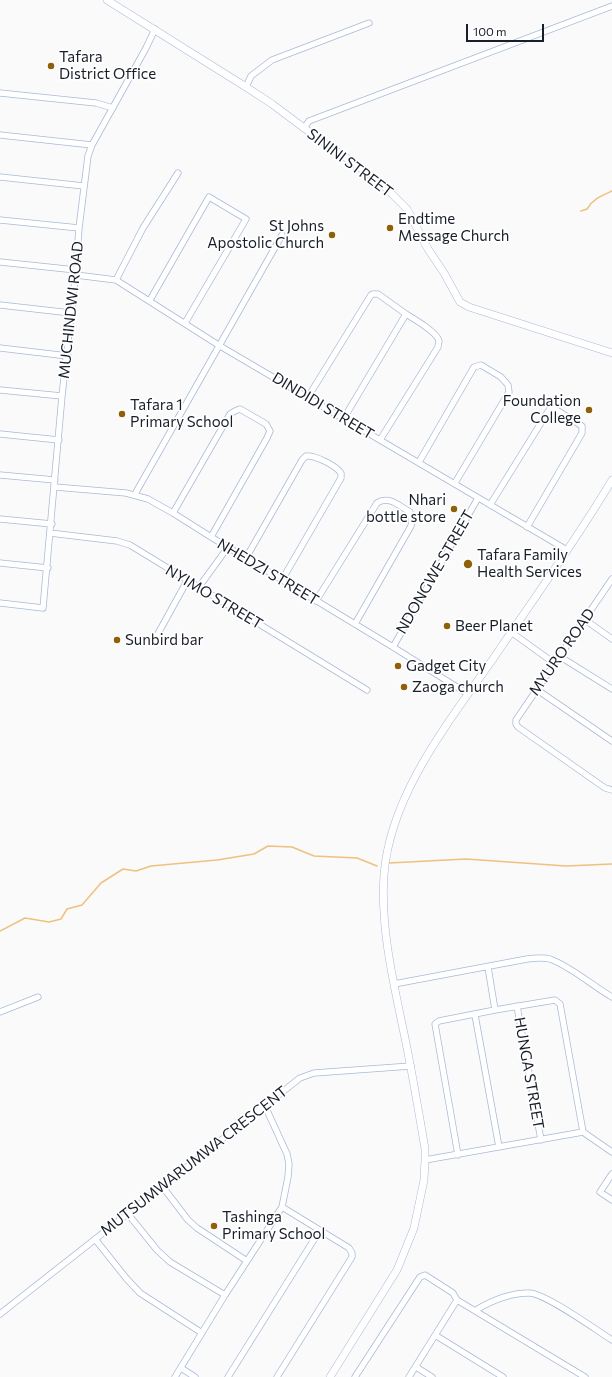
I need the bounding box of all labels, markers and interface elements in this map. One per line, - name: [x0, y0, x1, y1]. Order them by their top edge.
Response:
- scale bar: [468, 16, 546, 42]
- text: 100 m: [473, 24, 507, 38]
- place label: Tafara District Office: [59, 48, 156, 83]
- marker: Tafara District Office: [46, 61, 56, 71]
- street label: SININI STREET: [304, 125, 396, 201]
- place label: Endtime Message Church: [398, 210, 509, 245]
- place label: St Johns Apostolic Church: [207, 217, 324, 252]
- marker: Endtime Message Church: [385, 223, 395, 233]
- marker: St Johns Apostolic Church: [327, 230, 337, 240]
- street label: MUCHINDWI ROAD: [55, 240, 87, 380]
- street label: DINDIDI STREET: [269, 369, 377, 443]
- place label: Foundation College: [503, 392, 581, 427]
- place label: Tafara 1 Primary School: [130, 396, 233, 431]
- marker: Foundation College: [584, 405, 594, 415]
- marker: Tafara 1 Primary School: [117, 409, 127, 419]
- place label: Nhari bottle store: [366, 491, 446, 526]
- marker: Nhari bottle store: [449, 504, 459, 514]
- street label: NDONGWE STREET: [392, 507, 478, 637]
- street label: NHEDZI STREET: [214, 535, 322, 609]
- place label: Tafara Family Health Services: [477, 546, 582, 581]
- marker: Tafara Family Health Services: [462, 558, 474, 570]
- street label: NYIMO STREET: [162, 561, 266, 633]
- street label: MYURO ROAD: [525, 605, 599, 699]
- place label: Beer Planet: [455, 617, 533, 635]
- marker: Beer Planet: [442, 621, 452, 631]
- place label: Sunbird bar: [125, 631, 203, 649]
- marker: Sunbird bar: [112, 635, 122, 645]
- place label: Gadget City: [406, 657, 486, 675]
- marker: Gadget City: [393, 661, 403, 671]
- place label: Zaoga church: [412, 678, 504, 696]
- marker: Zaoga church: [399, 682, 409, 692]
- street label: HUNGA STREET: [510, 1016, 548, 1130]
- street label: MUTSUMWARUMWA CRESCENT: [97, 1082, 291, 1240]
- place label: Tashinga Primary School: [222, 1208, 325, 1243]
- marker: Tashinga Primary School: [209, 1221, 219, 1231]

